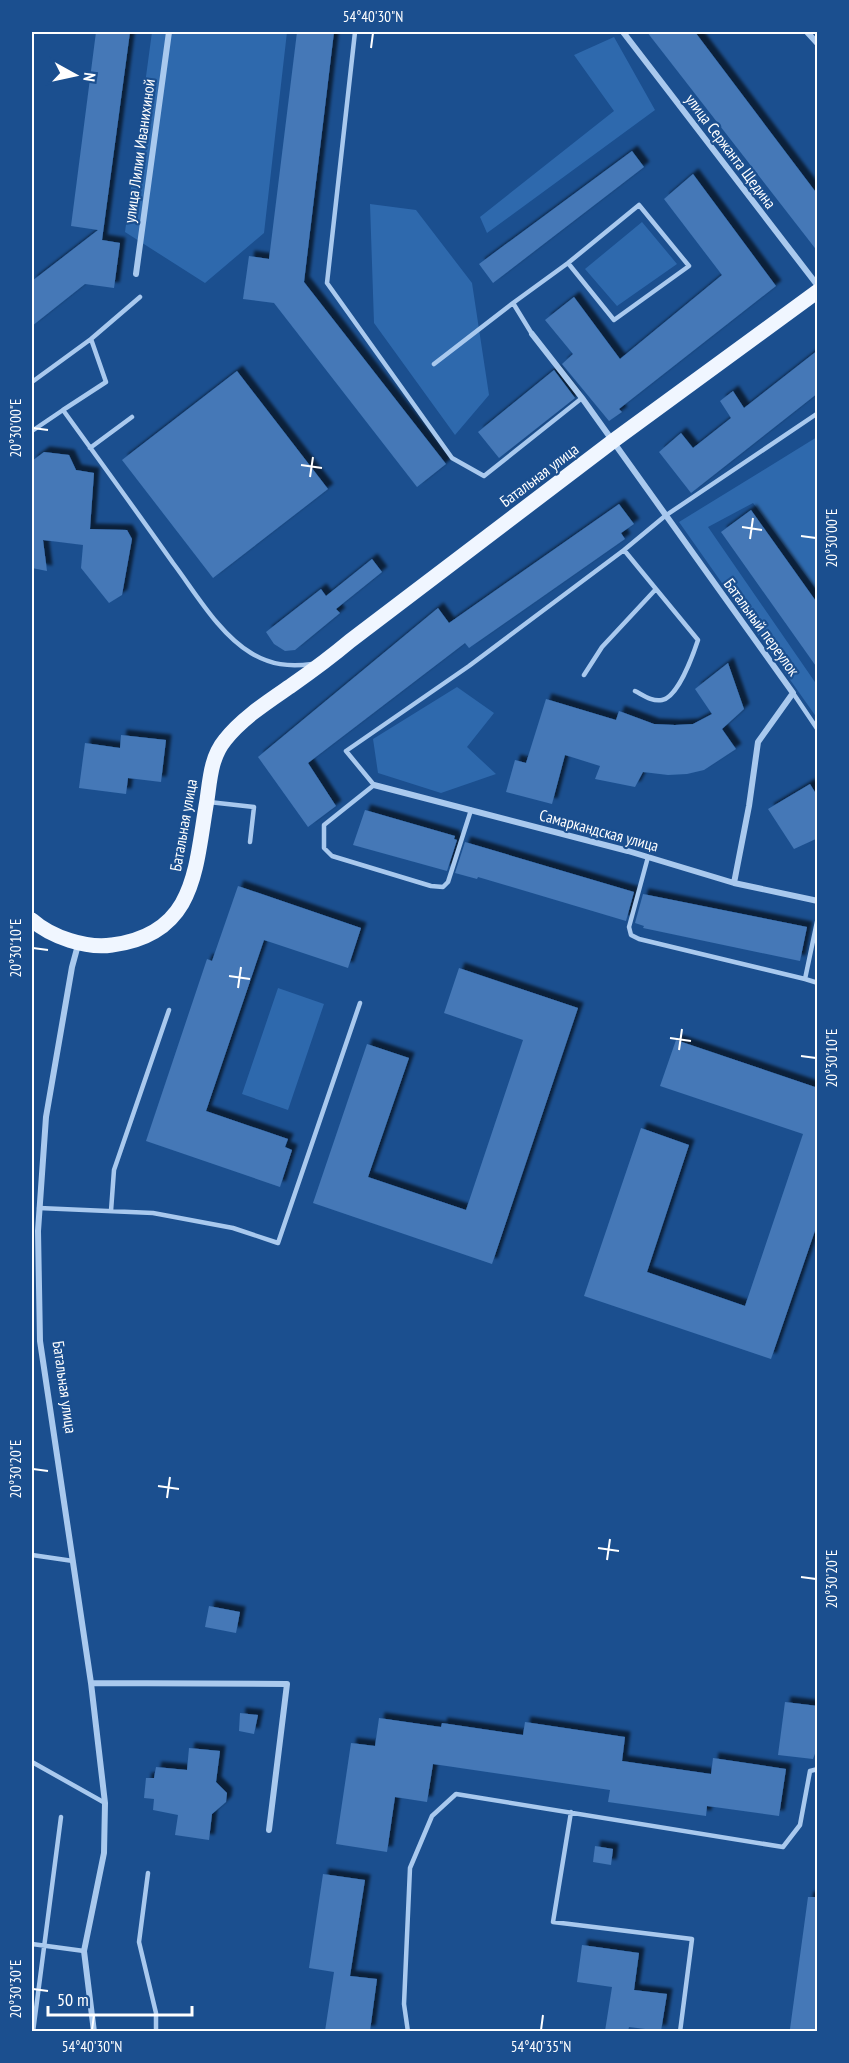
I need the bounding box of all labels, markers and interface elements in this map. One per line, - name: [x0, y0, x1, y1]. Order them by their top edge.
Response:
- text: 54°40'30"N: [343, 7, 403, 26]
- north arrow: [45, 45, 105, 105]
- text: N: [79, 71, 100, 83]
- street label: улица Лилии Иванихиной: [119, 78, 159, 224]
- street label: улица Сержанта Щедина: [681, 90, 781, 212]
- text: 20°30'00"E: [6, 398, 25, 458]
- street label: Батальная улица: [496, 439, 582, 511]
- text: 20°30'00"E: [822, 508, 841, 568]
- street label: Батальный переулок: [720, 574, 805, 680]
- street label: Батальная улица: [165, 777, 201, 873]
- street label: Самаркандская улица: [537, 804, 661, 856]
- text: 20°30'10"E: [6, 918, 25, 978]
- text: 20°30'10"E: [822, 1028, 841, 1088]
- street label: Батальная улица: [49, 1339, 81, 1435]
- text: 20°30'20"E: [6, 1439, 25, 1499]
- text: 20°30'20"E: [822, 1549, 841, 1609]
- text: 20°30'30"E: [6, 1959, 25, 2019]
- scale bar: [48, 1979, 192, 2017]
- text: 50 m: [57, 1988, 89, 2011]
- text: 54°40'30"N: [62, 2037, 122, 2056]
- text: 54°40'35"N: [511, 2037, 571, 2056]

